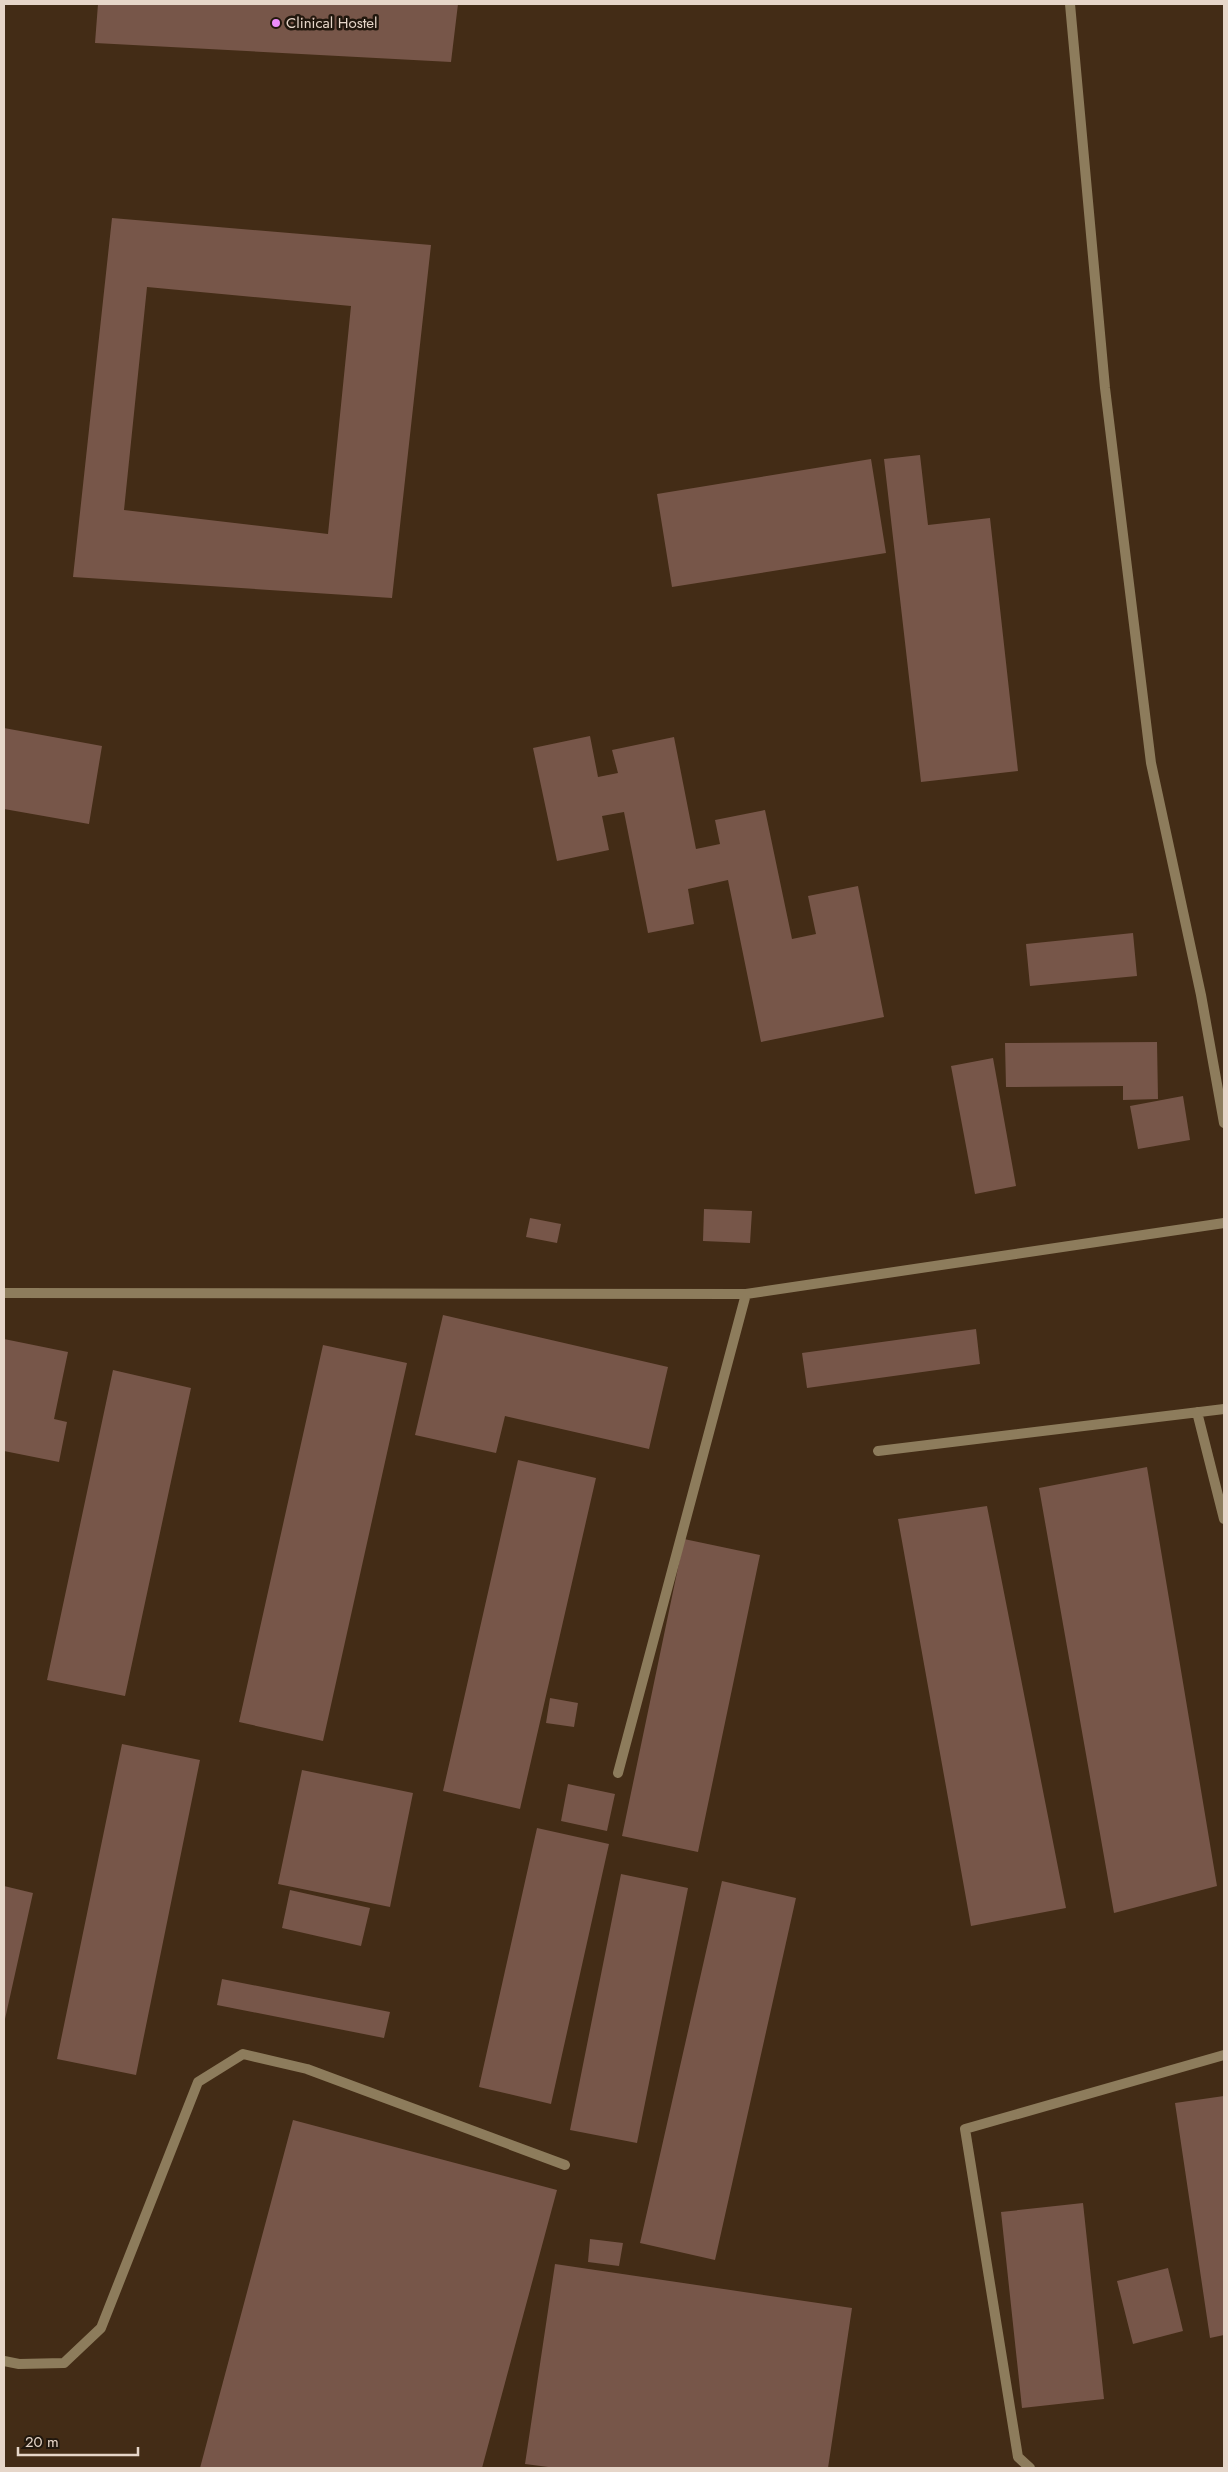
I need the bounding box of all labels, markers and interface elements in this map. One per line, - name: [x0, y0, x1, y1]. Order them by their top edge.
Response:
- place label: Clinical Hostel: [286, 12, 377, 34]
- marker: Clinical Hostel: [270, 17, 282, 29]
- scale bar: [18, 2424, 138, 2456]
- text: 20 m: [25, 2431, 59, 2453]

